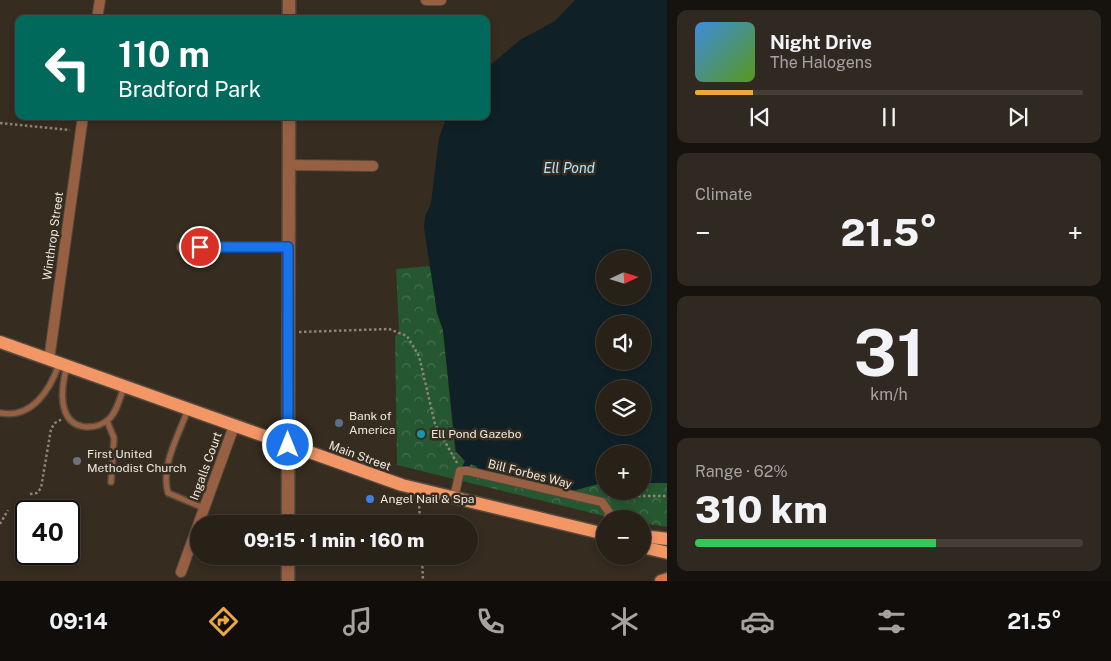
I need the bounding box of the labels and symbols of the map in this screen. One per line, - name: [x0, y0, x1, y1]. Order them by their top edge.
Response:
- water label: Ell Pond: [543, 160, 595, 176]
- street label: Winthrop Street: [40, 191, 66, 281]
- pin: [179, 226, 221, 268]
- north arrow: [596, 250, 651, 305]
- place label: Bank of America: [349, 409, 395, 437]
- marker: Bank of America: [333, 417, 345, 429]
- position arrow: [261, 418, 313, 470]
- place label: Ell Pond Gazebo: [431, 427, 522, 441]
- marker: Ell Pond Gazebo: [415, 428, 427, 440]
- street label: Ingalls Court: [187, 430, 225, 502]
- street label: Main Street: [327, 438, 393, 474]
- place label: First United Methodist Church: [87, 447, 186, 475]
- marker: First United Methodist Church: [71, 455, 83, 467]
- street label: Bill Forbes Way: [487, 457, 574, 491]
- place label: Angel Nail & Spa: [380, 492, 474, 506]
- marker: Angel Nail & Spa: [364, 493, 376, 505]
- speed limit sign: 40: [15, 500, 80, 565]

